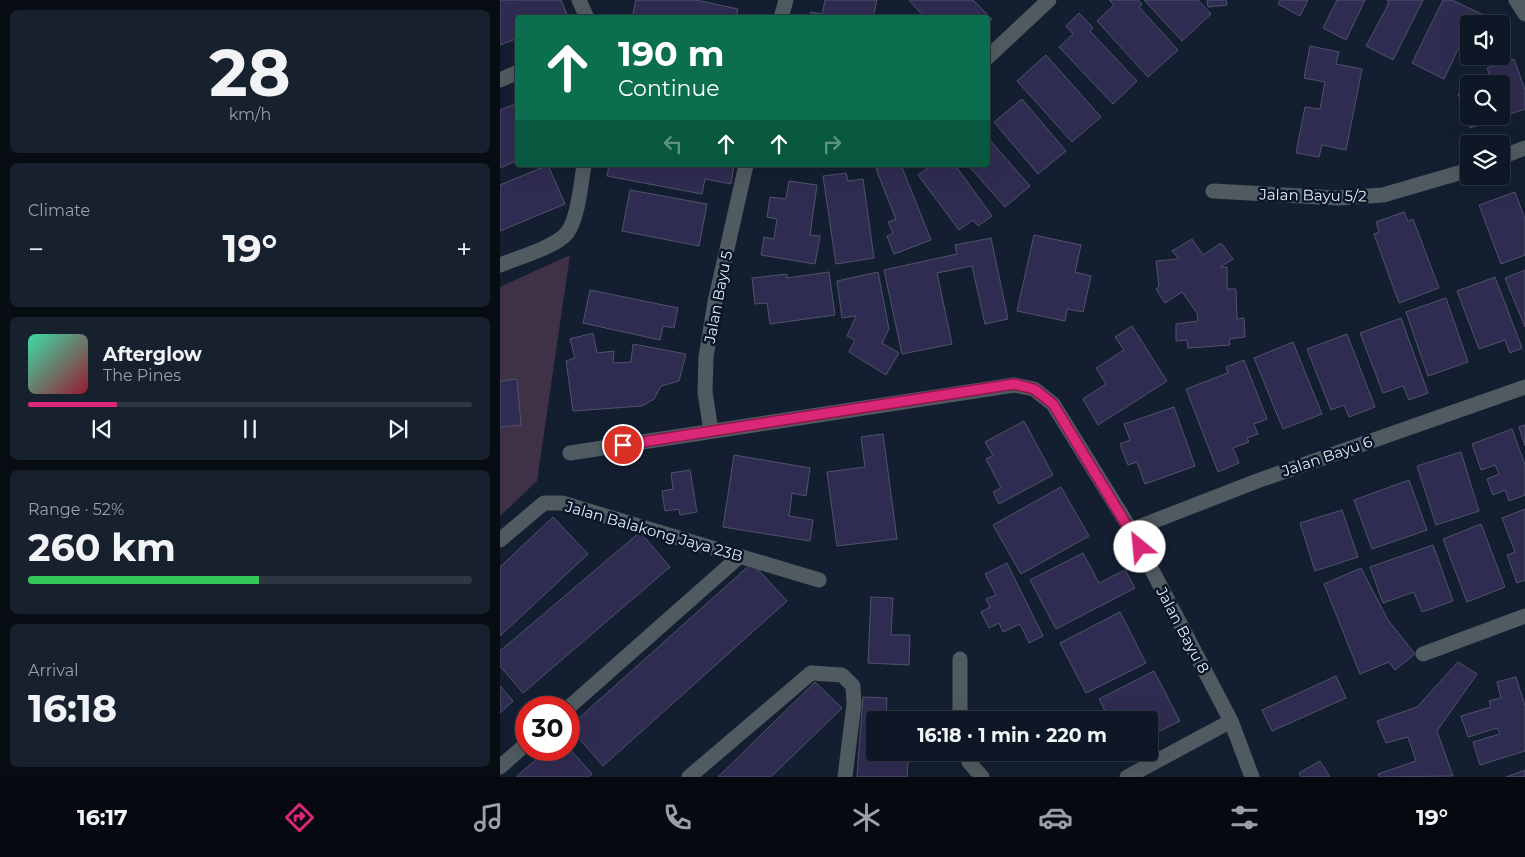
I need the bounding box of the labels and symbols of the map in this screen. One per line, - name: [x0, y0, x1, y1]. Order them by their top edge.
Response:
- street label: Jalan Bayu 5/2: [1258, 185, 1367, 205]
- street label: Jalan Bayu 5: [700, 249, 736, 346]
- pin: [602, 424, 644, 466]
- street label: Jalan Bayu 6: [1278, 432, 1375, 481]
- street label: Jalan Balakong Jaya 23B: [562, 496, 745, 565]
- position arrow: [1113, 520, 1165, 572]
- street label: Jalan Bayu 8: [1152, 583, 1214, 676]
- speed limit sign: 30: [515, 696, 580, 761]

